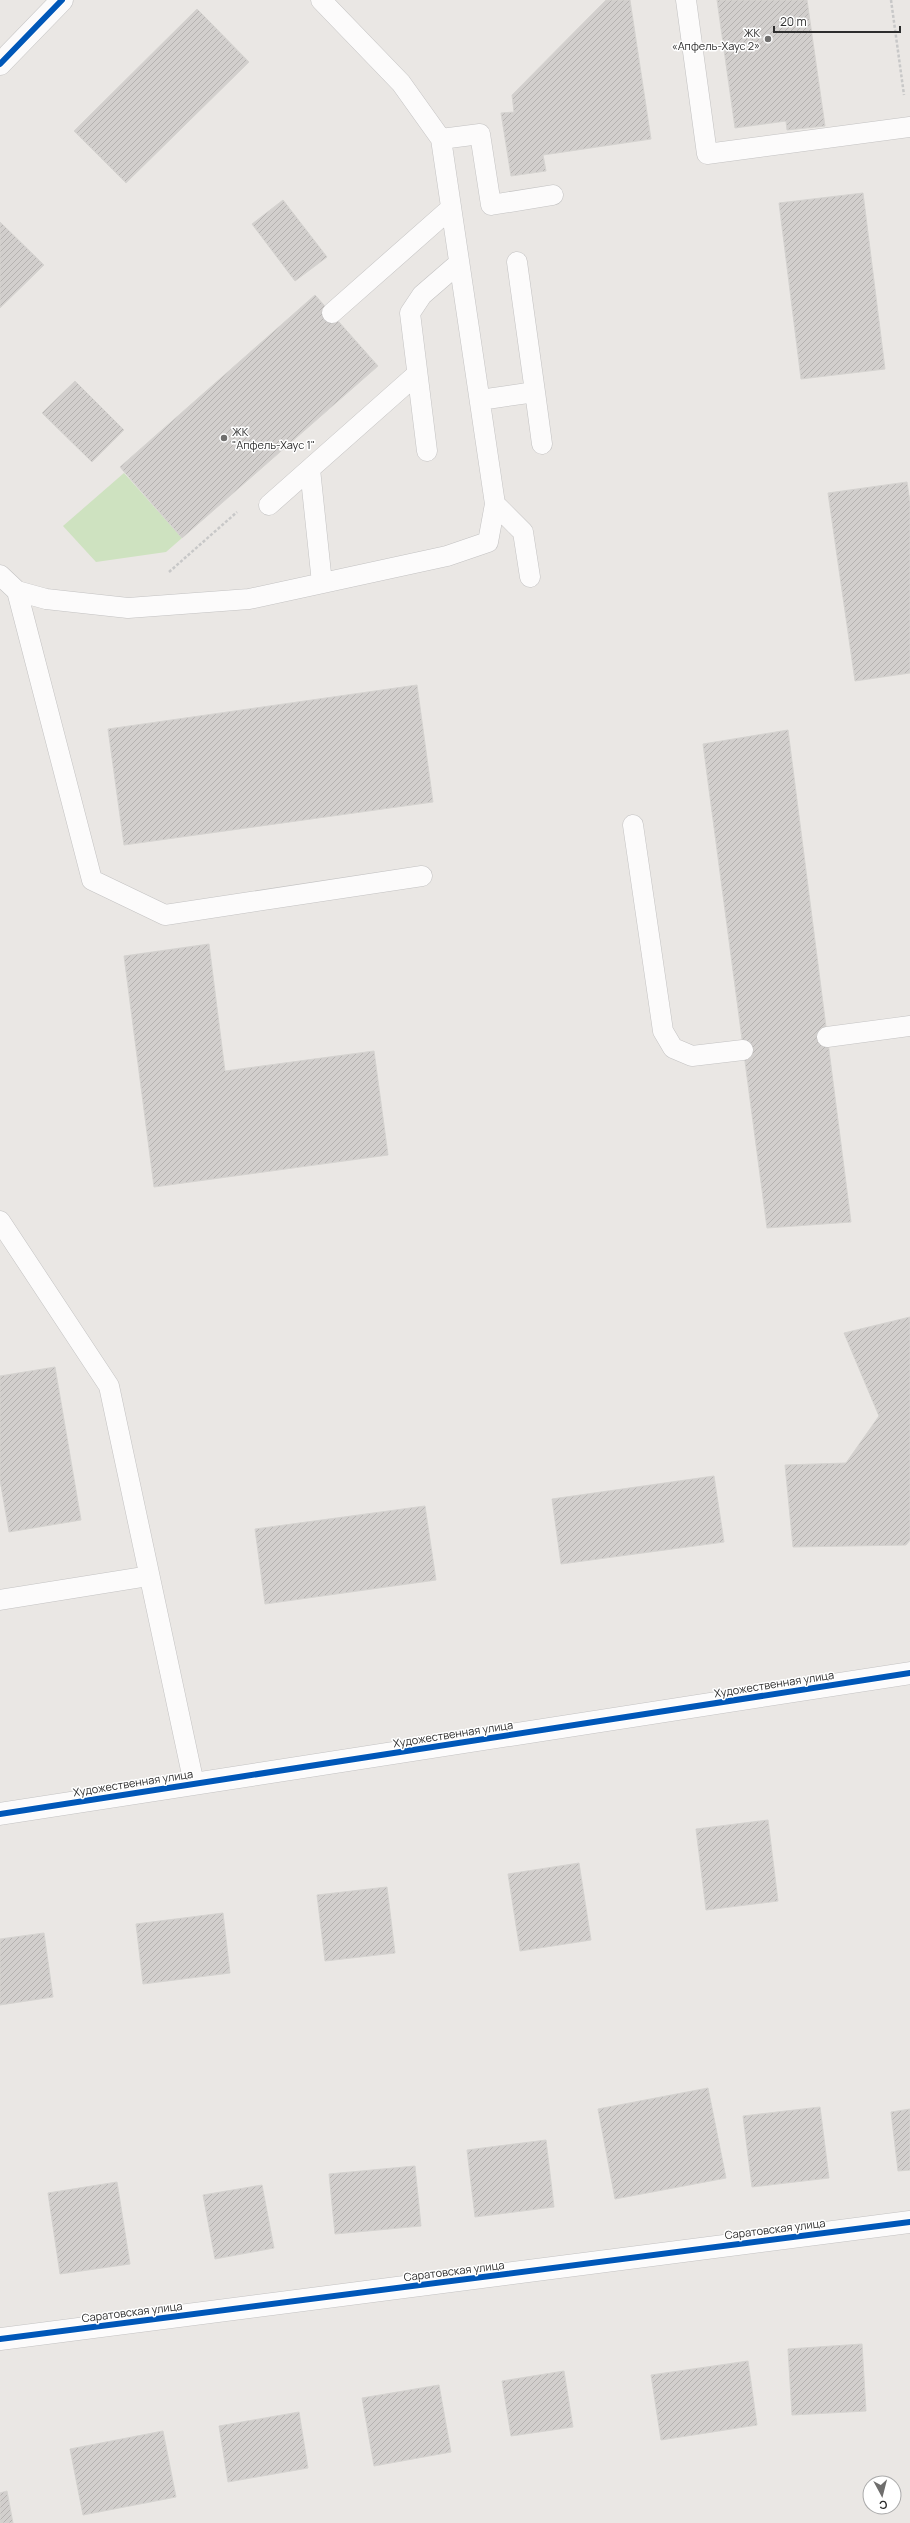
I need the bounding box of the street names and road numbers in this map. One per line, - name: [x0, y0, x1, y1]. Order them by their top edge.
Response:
- street label: Художественная улица: [713, 1667, 835, 1700]
- street label: Художественная улица: [392, 1717, 514, 1750]
- street label: Художественная улица: [72, 1766, 194, 1799]
- street label: Саратовская улица: [724, 2215, 826, 2242]
- street label: Саратовская улица: [403, 2257, 505, 2284]
- street label: Саратовская улица: [81, 2298, 183, 2325]

